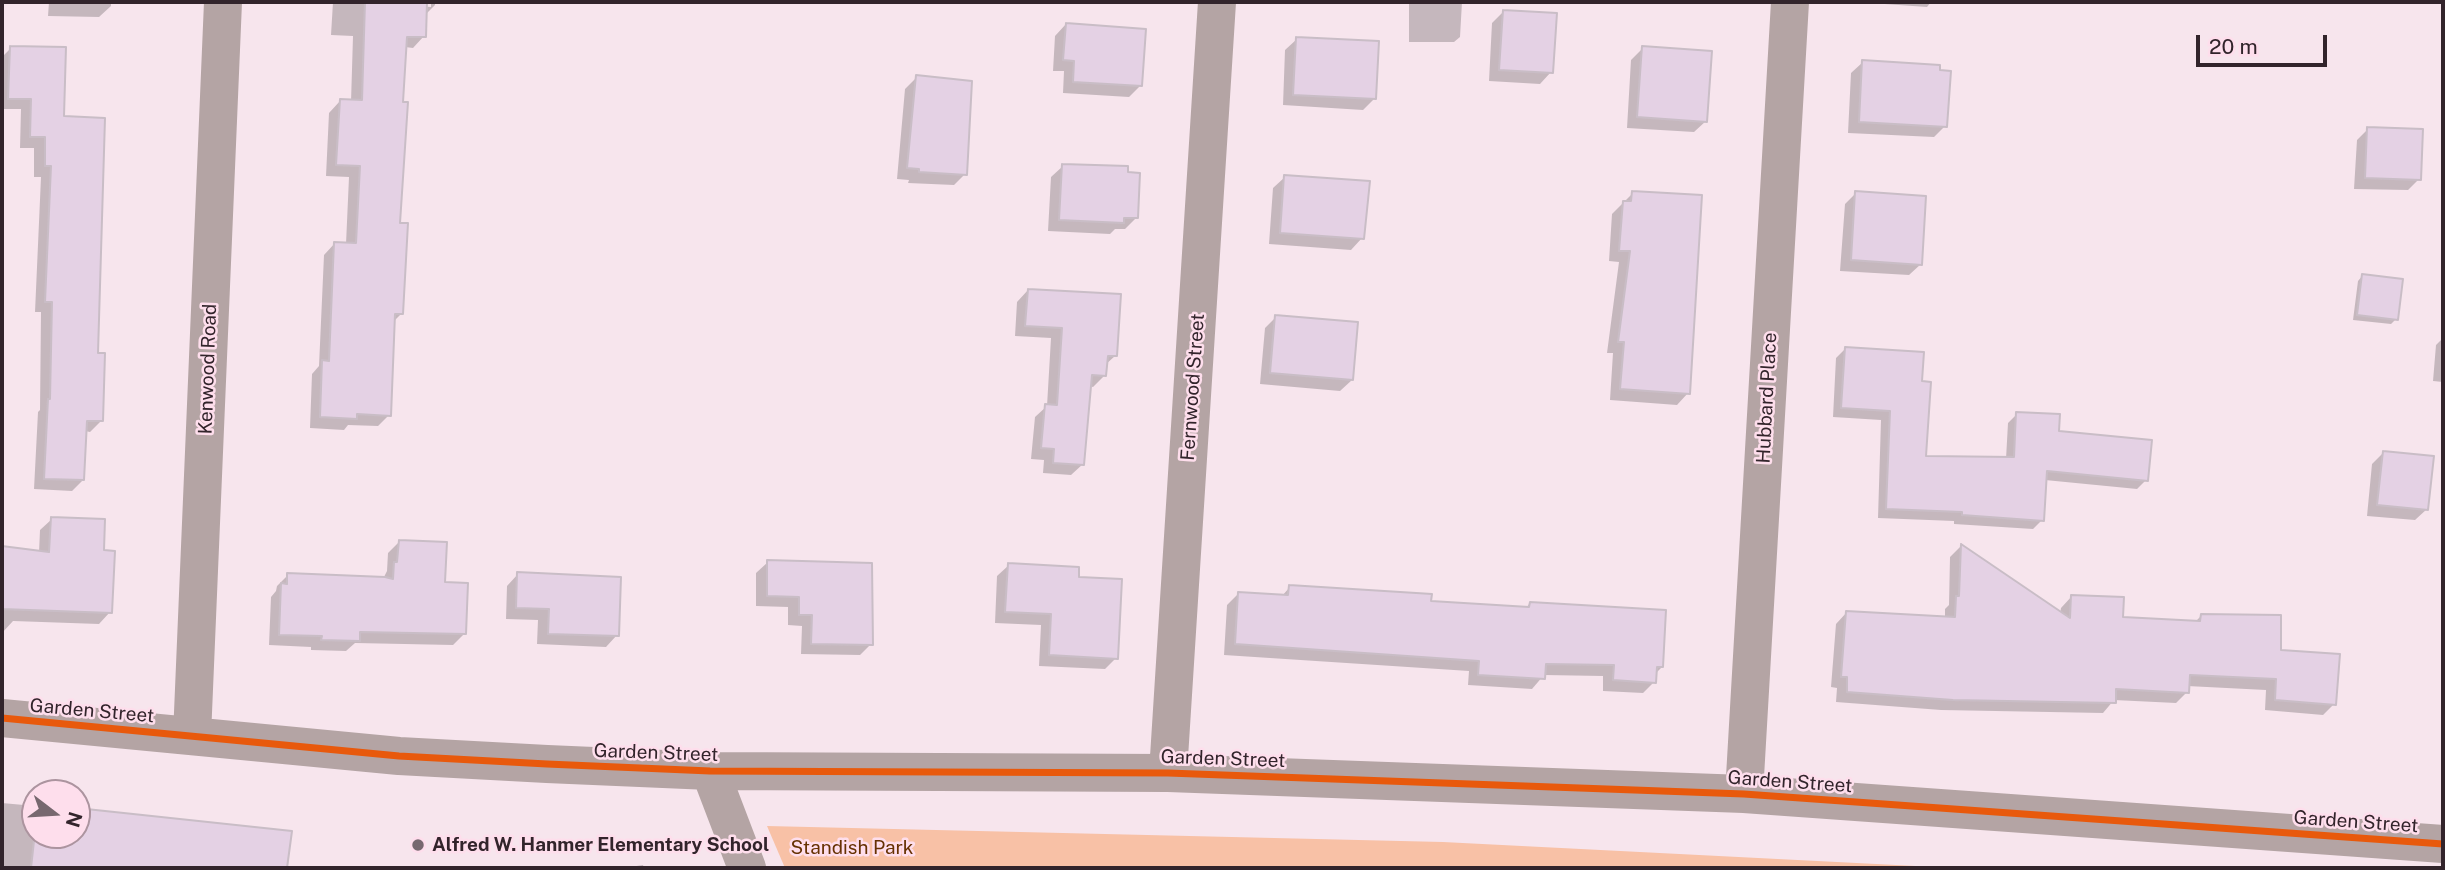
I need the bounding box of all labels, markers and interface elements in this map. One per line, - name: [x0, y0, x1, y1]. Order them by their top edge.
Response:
- scale bar: [2200, 21, 2331, 65]
- text: 20 m: [2209, 34, 2258, 59]
- street label: Kenwood Road: [194, 303, 222, 435]
- street label: Fernwood Street: [1176, 313, 1210, 461]
- street label: Hubbard Place: [1752, 332, 1782, 464]
- street label: Garden Street: [29, 694, 155, 728]
- street label: Garden Street: [593, 739, 719, 767]
- street label: Garden Street: [1160, 745, 1286, 773]
- street label: Garden Street: [1727, 766, 1853, 798]
- north arrow: [21, 779, 91, 849]
- street label: Garden Street: [2293, 806, 2419, 838]
- text: N: [61, 809, 87, 830]
- place label: Alfred W. Hanmer Elementary School: [432, 834, 769, 856]
- marker: Alfred W. Hanmer Elementary School: [410, 837, 426, 853]
- park label: Standish Park: [790, 837, 914, 859]

